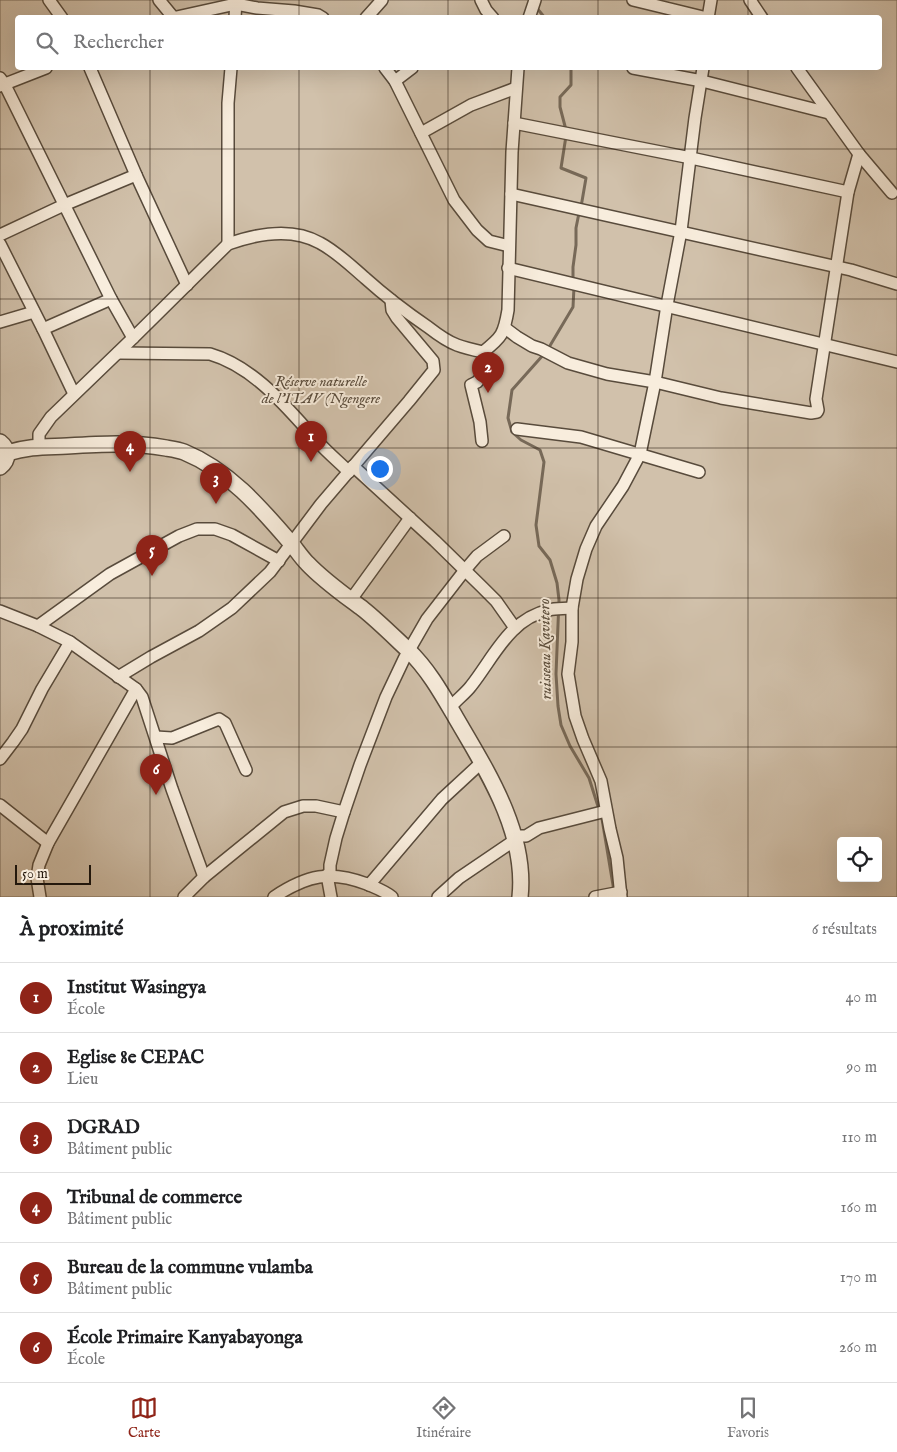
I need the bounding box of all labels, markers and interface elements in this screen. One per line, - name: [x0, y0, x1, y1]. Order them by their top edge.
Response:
- search box: [15, 15, 882, 70]
- icon: search: [33, 29, 61, 57]
- text: Rechercher: [73, 31, 164, 55]
- pin: 2: [472, 352, 504, 393]
- park label: Réserve naturelle de l'ITAV (Ngengere: [261, 372, 380, 409]
- pin: 1: [295, 421, 327, 462]
- pin: 4: [114, 431, 146, 472]
- your location: [367, 456, 393, 482]
- pin: 3: [200, 463, 232, 504]
- pin: 5: [136, 535, 168, 576]
- water label: ruisseau Kavitero: [535, 598, 557, 700]
- pin: 6: [140, 754, 172, 795]
- map controls: [837, 837, 882, 882]
- button: locate: [837, 837, 882, 882]
- scale bar: [15, 862, 91, 885]
- text: 50 m: [22, 865, 48, 883]
- text: À proximité: [20, 916, 123, 943]
- text: 6 résultats: [812, 920, 877, 940]
- text: Institut Wasingya: [67, 976, 206, 1000]
- text: 1: [33, 988, 39, 1008]
- text: 40 m: [845, 988, 877, 1008]
- text: École: [67, 1000, 105, 1020]
- text: Eglise 8e CEPAC: [67, 1046, 204, 1070]
- text: 2: [32, 1058, 40, 1078]
- text: 90 m: [846, 1058, 877, 1078]
- text: Lieu: [67, 1070, 98, 1090]
- text: DGRAD: [67, 1116, 140, 1140]
- text: 3: [33, 1128, 39, 1148]
- text: 110 m: [841, 1128, 877, 1148]
- text: Bâtiment public: [67, 1140, 172, 1160]
- text: Tribunal de commerce: [67, 1186, 242, 1210]
- text: 4: [32, 1198, 40, 1218]
- text: 160 m: [841, 1198, 877, 1218]
- text: Bâtiment public: [67, 1210, 172, 1230]
- text: Bureau de la commune vulamba: [67, 1256, 313, 1280]
- text: 5: [33, 1268, 39, 1288]
- text: 170 m: [840, 1268, 877, 1288]
- text: Bâtiment public: [67, 1280, 172, 1300]
- text: École Primaire Kanyabayonga: [67, 1326, 303, 1350]
- text: 6: [33, 1338, 39, 1358]
- text: 260 m: [839, 1338, 877, 1358]
- text: École: [67, 1350, 105, 1370]
- tab: Carte: [128, 1394, 160, 1442]
- tab: Itinéraire: [416, 1394, 471, 1442]
- tab: Favoris: [727, 1394, 769, 1442]

